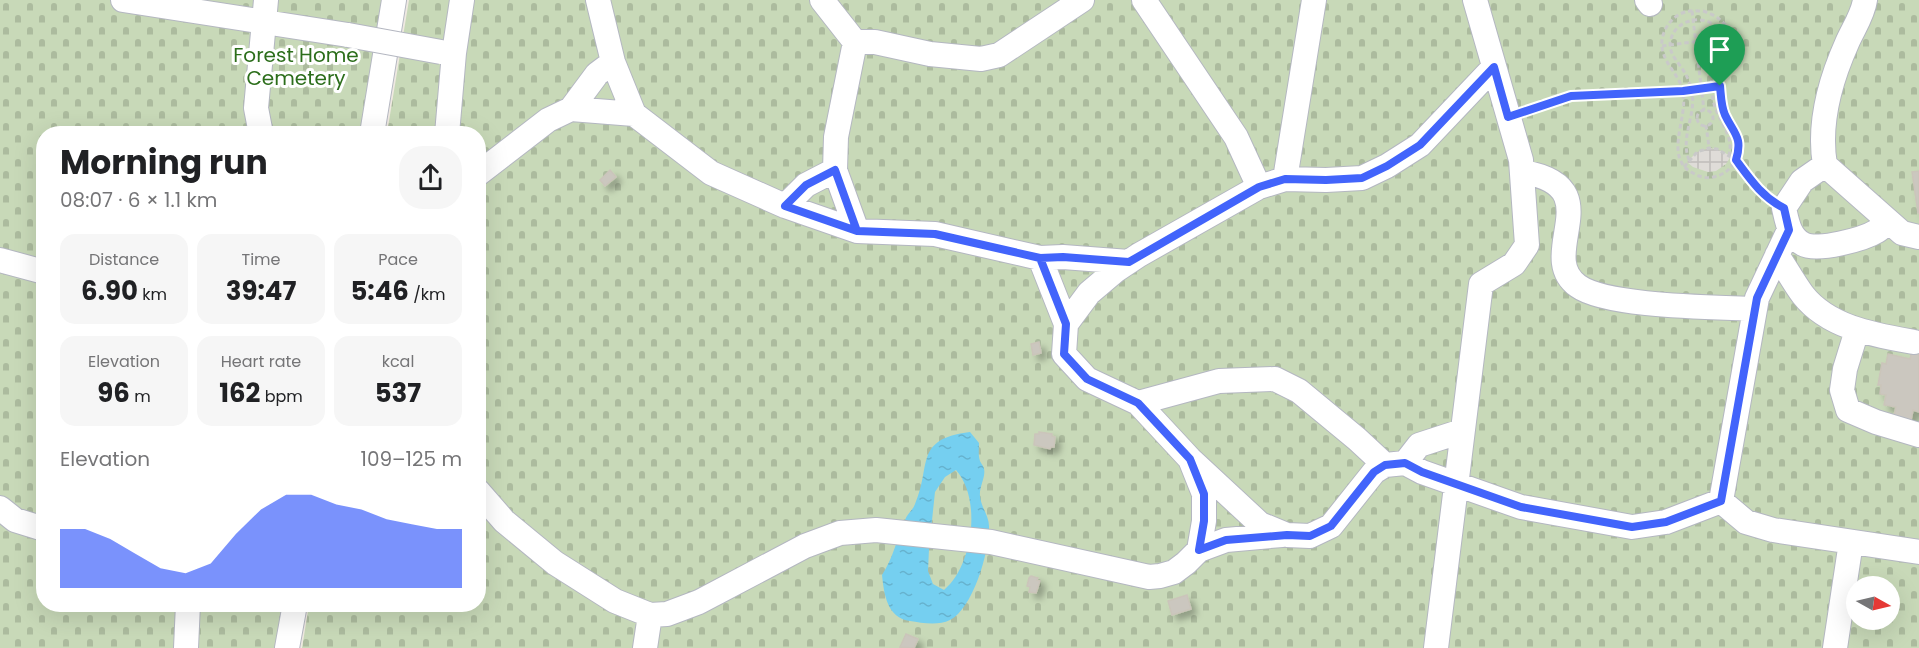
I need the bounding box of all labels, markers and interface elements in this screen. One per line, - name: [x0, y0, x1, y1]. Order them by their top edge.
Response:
- pin: [1694, 24, 1745, 86]
- icon: arrive: [1703, 33, 1736, 66]
- park label: Forest Home Cemetery: [233, 41, 359, 92]
- text: Morning run: [60, 139, 268, 186]
- button: share: [399, 146, 462, 209]
- text: 08:07 · 6 × 1.1 km: [60, 186, 217, 214]
- text: Distance: [89, 248, 159, 271]
- text: Time: [242, 248, 281, 271]
- text: Pace: [378, 248, 418, 271]
- text: 6.90: [81, 273, 138, 309]
- text: 39:47: [226, 273, 296, 309]
- text: 5:46: [350, 273, 409, 309]
- text: km: [138, 283, 167, 306]
- text: /km: [409, 283, 446, 306]
- text: Elevation: [88, 350, 160, 373]
- text: Heart rate: [221, 350, 301, 373]
- text: kcal: [382, 350, 414, 373]
- text: 96: [97, 375, 130, 411]
- text: 162: [219, 375, 260, 411]
- text: 537: [375, 375, 421, 411]
- text: m: [130, 385, 151, 408]
- text: bpm: [260, 385, 303, 408]
- text: Elevation: [60, 445, 150, 473]
- text: 109–125 m: [361, 445, 462, 473]
- north arrow: [1846, 576, 1900, 630]
- map controls: [1846, 576, 1900, 630]

